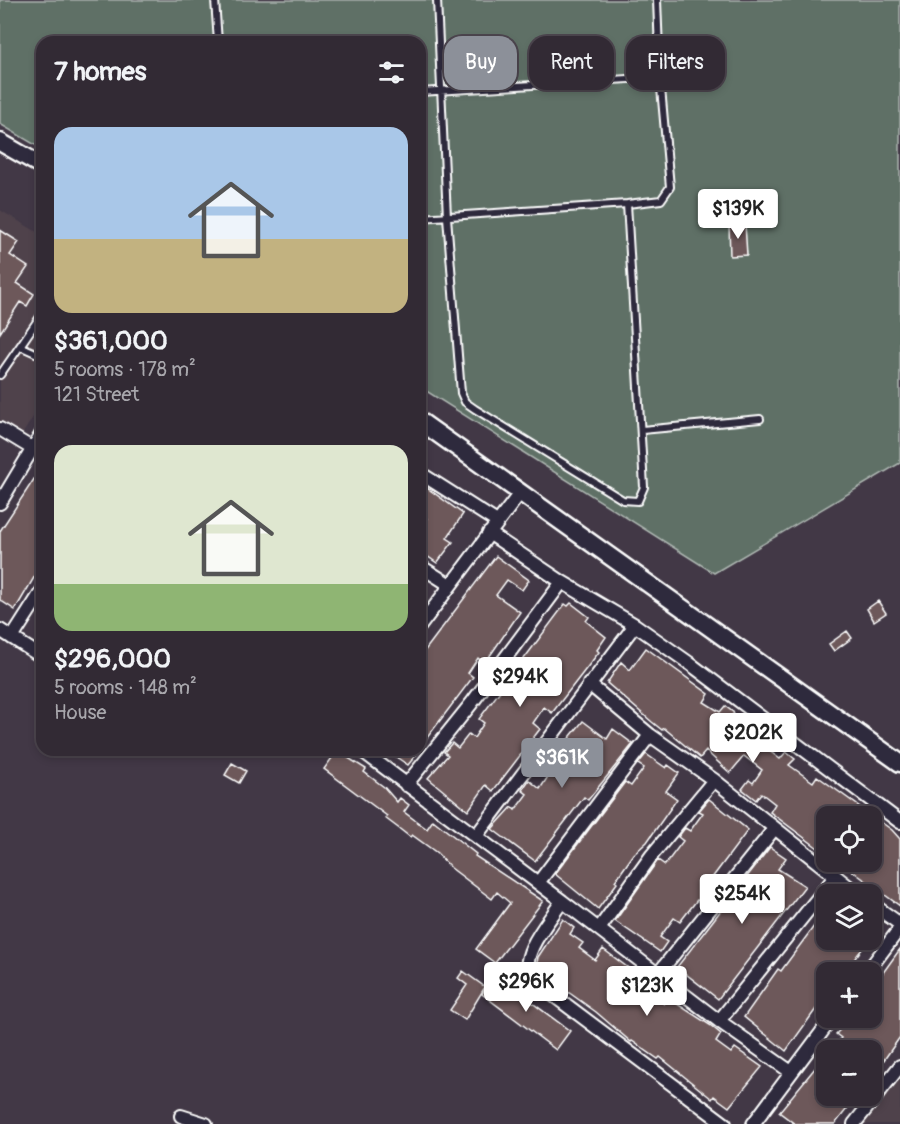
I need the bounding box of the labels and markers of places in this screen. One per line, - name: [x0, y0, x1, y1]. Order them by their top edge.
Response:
- pin: $139K: [696, 189, 780, 240]
- pin: $294K: [478, 657, 562, 708]
- pin: $202K: [711, 713, 795, 764]
- pin: $361K: [520, 738, 604, 789]
- pin: $254K: [700, 874, 784, 925]
- pin: $296K: [484, 962, 568, 1013]
- pin: $123K: [605, 966, 689, 1017]

